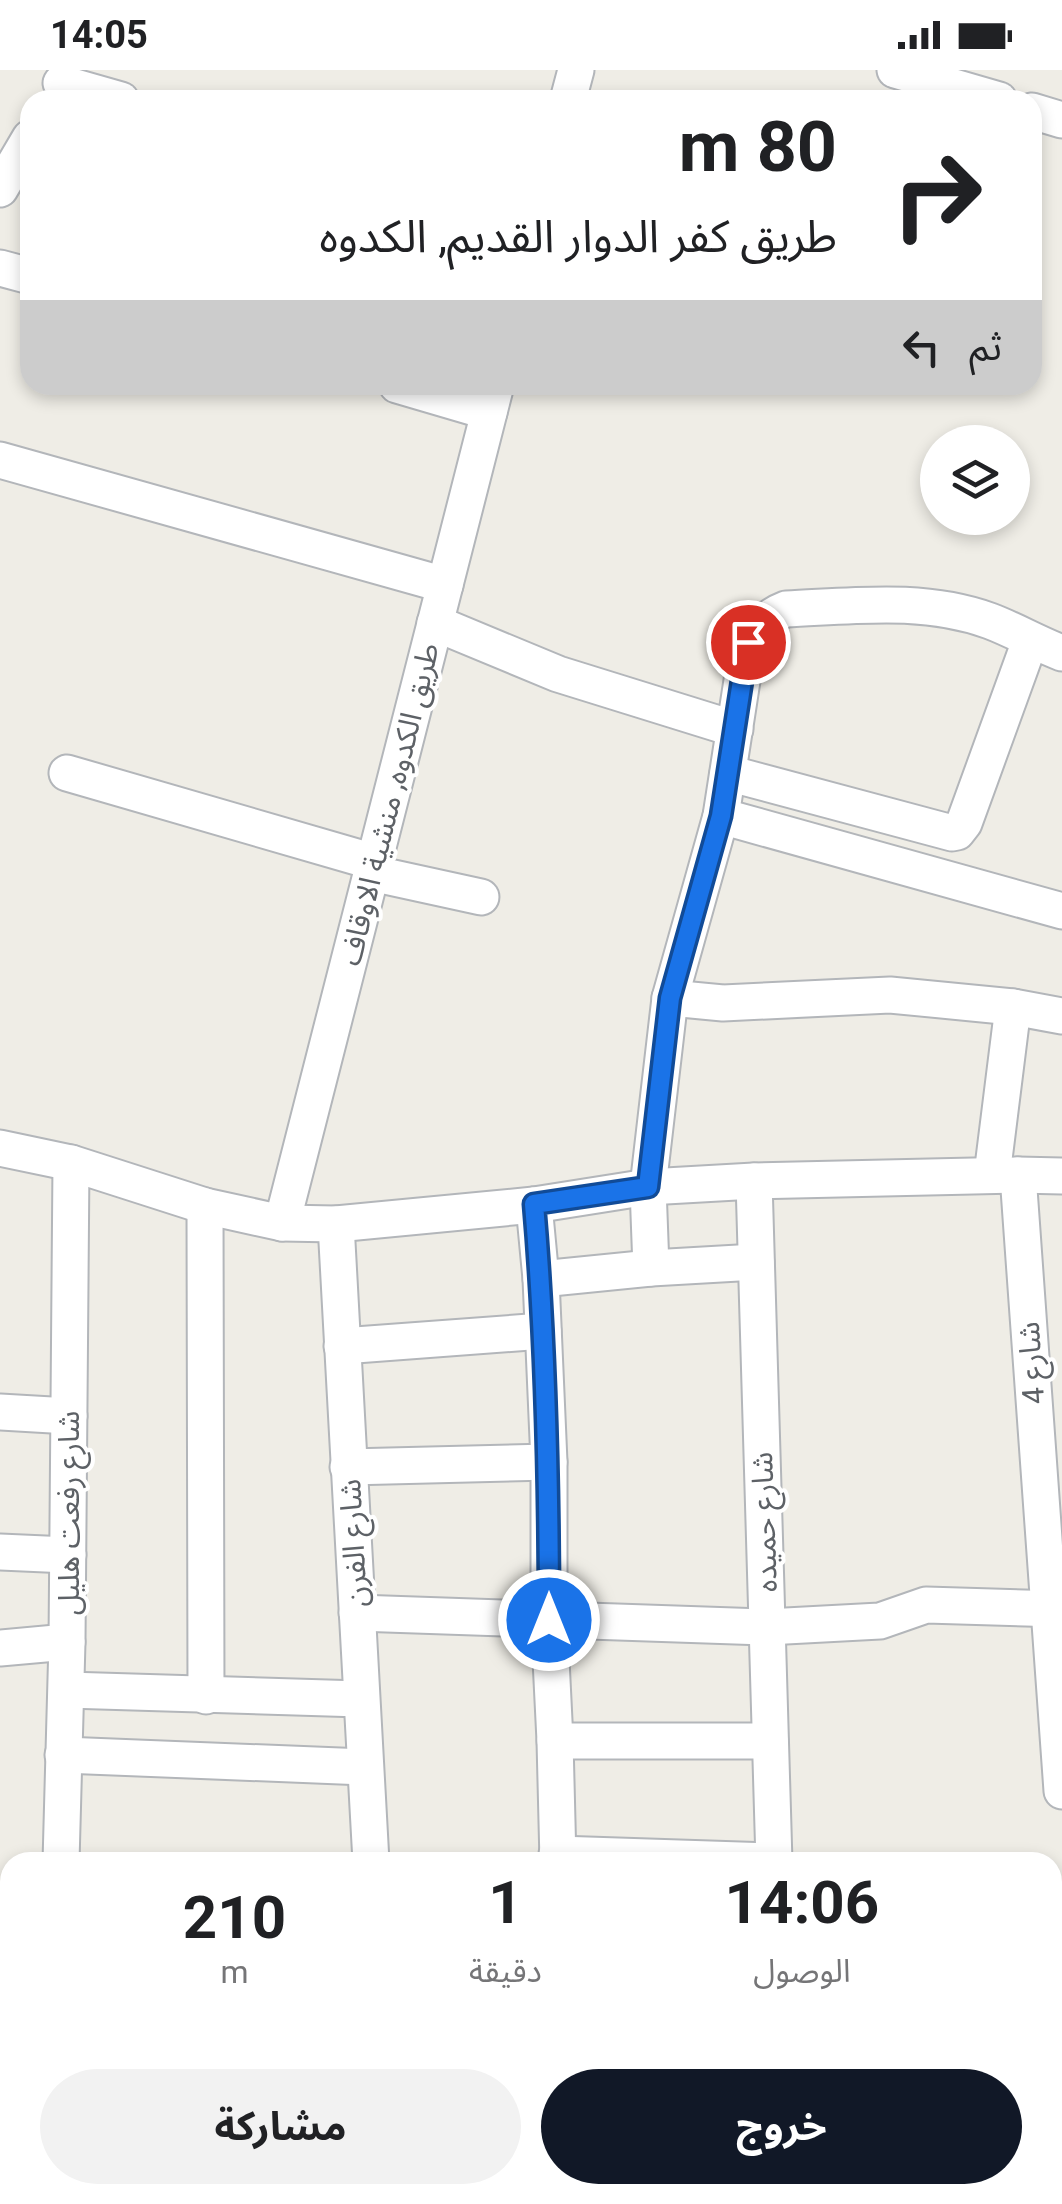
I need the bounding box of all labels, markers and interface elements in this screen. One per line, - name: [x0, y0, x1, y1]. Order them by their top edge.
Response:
- text: 14:05: [50, 13, 148, 57]
- text: 80 m: [679, 106, 837, 188]
- icon: right: [872, 130, 1002, 260]
- text: طريق كفر الدوار القديم, الكدوه: [320, 210, 837, 263]
- icon: left: [894, 320, 949, 375]
- text: ثم: [969, 325, 1002, 369]
- map controls: [920, 425, 1030, 535]
- button: layers: [920, 425, 1030, 535]
- pin: [706, 600, 791, 685]
- icon: arrive: [721, 615, 776, 670]
- street label: طريق الكدوه, منشية الاوقاف: [332, 639, 447, 969]
- street label: شارع 4: [1011, 1320, 1056, 1406]
- street label: شارع رفعت هليل: [51, 1411, 91, 1615]
- street label: شارع حميده: [744, 1451, 789, 1593]
- street label: شارع الفرن: [332, 1478, 379, 1608]
- position arrow: [497, 1568, 601, 1672]
- text: 1: [488, 1867, 523, 1938]
- text: 14:06: [725, 1867, 879, 1938]
- text: 210: [183, 1882, 286, 1953]
- text: دقيقة: [469, 1952, 542, 1990]
- text: الوصول: [753, 1952, 851, 1990]
- text: m: [220, 1953, 248, 1991]
- button: مشاركة: [40, 2069, 521, 2184]
- button: خروج: [541, 2069, 1022, 2184]

